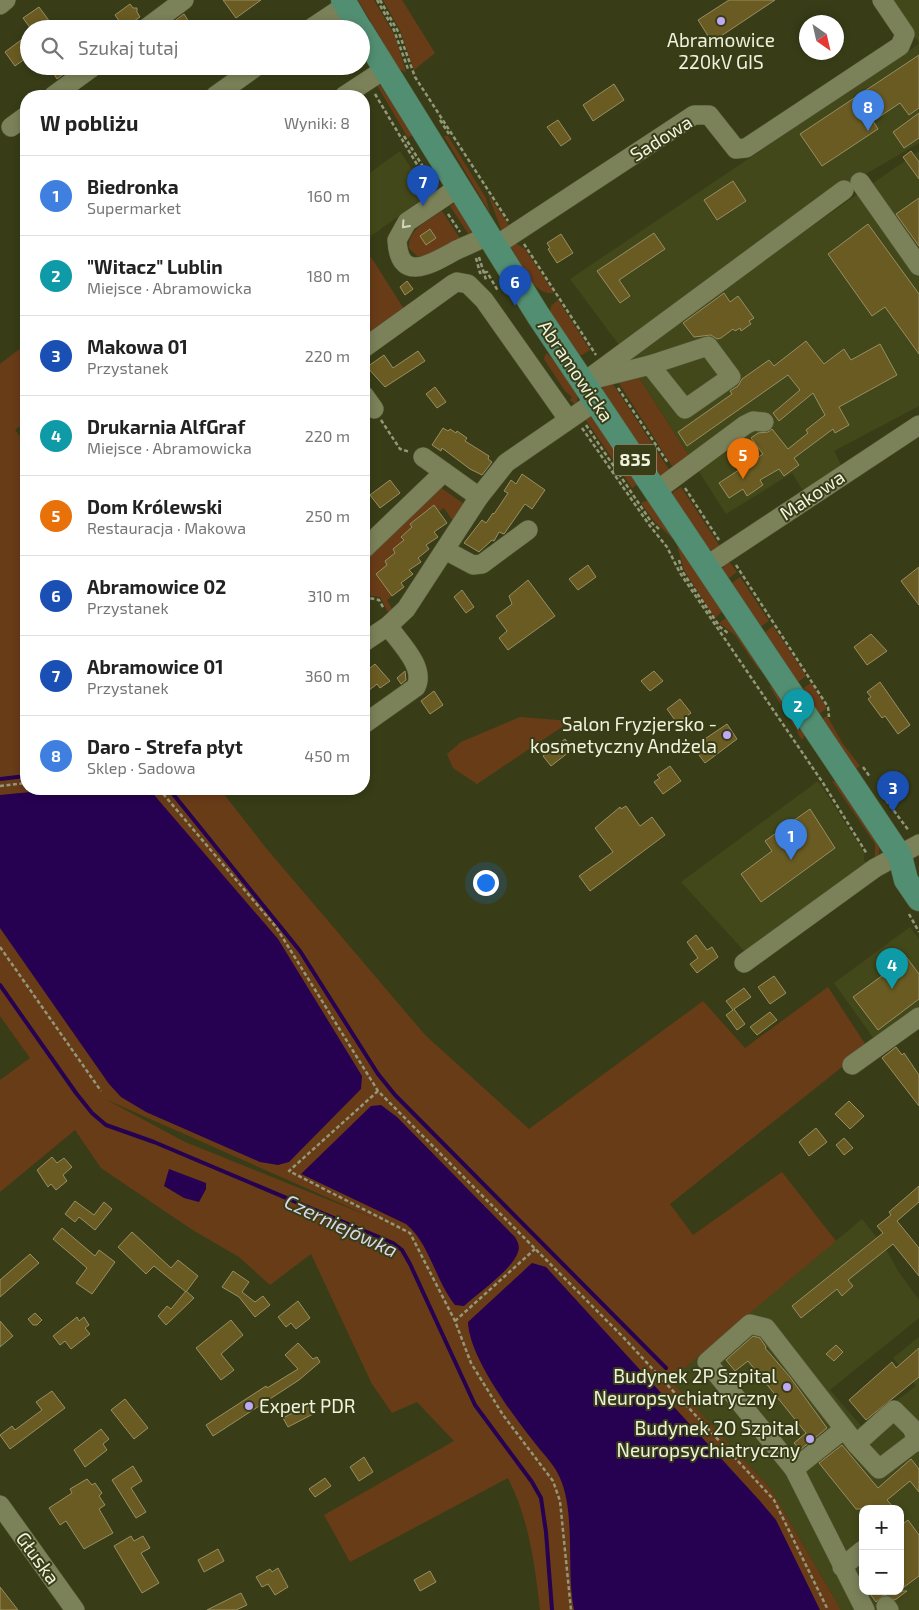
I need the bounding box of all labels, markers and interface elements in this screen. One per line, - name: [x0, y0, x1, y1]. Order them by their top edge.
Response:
- marker: Abramowice 220kV GIS: [715, 15, 727, 27]
- north arrow: [799, 15, 844, 60]
- search box: [20, 20, 370, 75]
- place label: Abramowice 220kV GIS: [667, 28, 775, 73]
- icon: search: [38, 34, 66, 62]
- text: Szukaj tutaj: [78, 36, 178, 59]
- pin: 8: [852, 90, 884, 131]
- text: W pobliżu: [40, 110, 139, 135]
- street label: Sadowa: [625, 110, 696, 166]
- text: Wyniki: 8: [284, 113, 350, 132]
- pin: 7: [407, 165, 439, 206]
- text: Biedronka: [87, 175, 179, 198]
- text: 1: [53, 186, 59, 205]
- text: 160 m: [307, 186, 350, 205]
- text: Supermarket: [87, 198, 181, 217]
- one-way arrow: [402, 220, 411, 229]
- text: "Witacz" Lublin: [87, 255, 223, 278]
- pin: 6: [499, 265, 531, 306]
- text: 2: [51, 266, 61, 285]
- text: 180 m: [307, 266, 350, 285]
- text: Miejsce · Abramowicka: [87, 278, 252, 297]
- street label: Abramowicka: [534, 315, 619, 426]
- text: Makowa 01: [87, 335, 188, 358]
- text: 3: [51, 346, 61, 365]
- text: 220 m: [305, 346, 350, 365]
- text: Przystanek: [87, 358, 169, 377]
- text: Drukarnia AlfGraf: [87, 415, 245, 438]
- text: 4: [51, 426, 61, 445]
- text: 220 m: [305, 426, 350, 445]
- text: Miejsce · Abramowicka: [87, 438, 252, 457]
- pin: 5: [727, 438, 759, 479]
- road number: 835: [614, 444, 656, 476]
- street label: Makowa: [775, 465, 849, 525]
- text: Dom Królewski: [87, 495, 222, 518]
- text: 5: [52, 506, 60, 525]
- text: 250 m: [305, 506, 350, 525]
- text: Restauracja · Makowa: [87, 518, 246, 537]
- text: Abramowice 02: [87, 575, 226, 598]
- text: 6: [51, 586, 61, 605]
- text: 310 m: [308, 586, 350, 605]
- text: Przystanek: [87, 598, 169, 617]
- text: Abramowice 01: [87, 655, 223, 678]
- text: 7: [52, 666, 60, 685]
- text: 360 m: [305, 666, 350, 685]
- text: Przystanek: [87, 678, 169, 697]
- pin: 2: [782, 689, 814, 730]
- place label: Salon Fryzjersko - kosmetyczny Andżela: [530, 712, 717, 757]
- marker: Salon Fryzjersko - kosmetyczny Andżela: [721, 729, 733, 741]
- text: Daro - Strefa płyt: [87, 735, 243, 758]
- text: 8: [51, 746, 61, 765]
- text: 450 m: [304, 746, 350, 765]
- text: Sklep · Sadowa: [87, 758, 196, 777]
- pin: 3: [877, 771, 909, 812]
- pin: 1: [775, 819, 807, 860]
- your location: [473, 870, 499, 896]
- pin: 4: [876, 948, 908, 989]
- water label: Czerniejówka: [281, 1188, 402, 1262]
- place label: Budynek 2P Szpital Neuropsychiatryczny: [594, 1364, 777, 1409]
- marker: Budynek 2P Szpital Neuropsychiatryczny: [781, 1381, 793, 1393]
- place label: Expert PDR: [259, 1394, 356, 1417]
- marker: Expert PDR: [243, 1400, 255, 1412]
- place label: Budynek 2O Szpital Neuropsychiatryczny: [617, 1416, 800, 1461]
- marker: Budynek 2O Szpital Neuropsychiatryczny: [804, 1433, 816, 1445]
- map controls: [859, 1505, 904, 1595]
- button: +: [859, 1505, 904, 1550]
- street label: Głuska: [12, 1527, 65, 1588]
- button: −: [859, 1550, 904, 1595]

